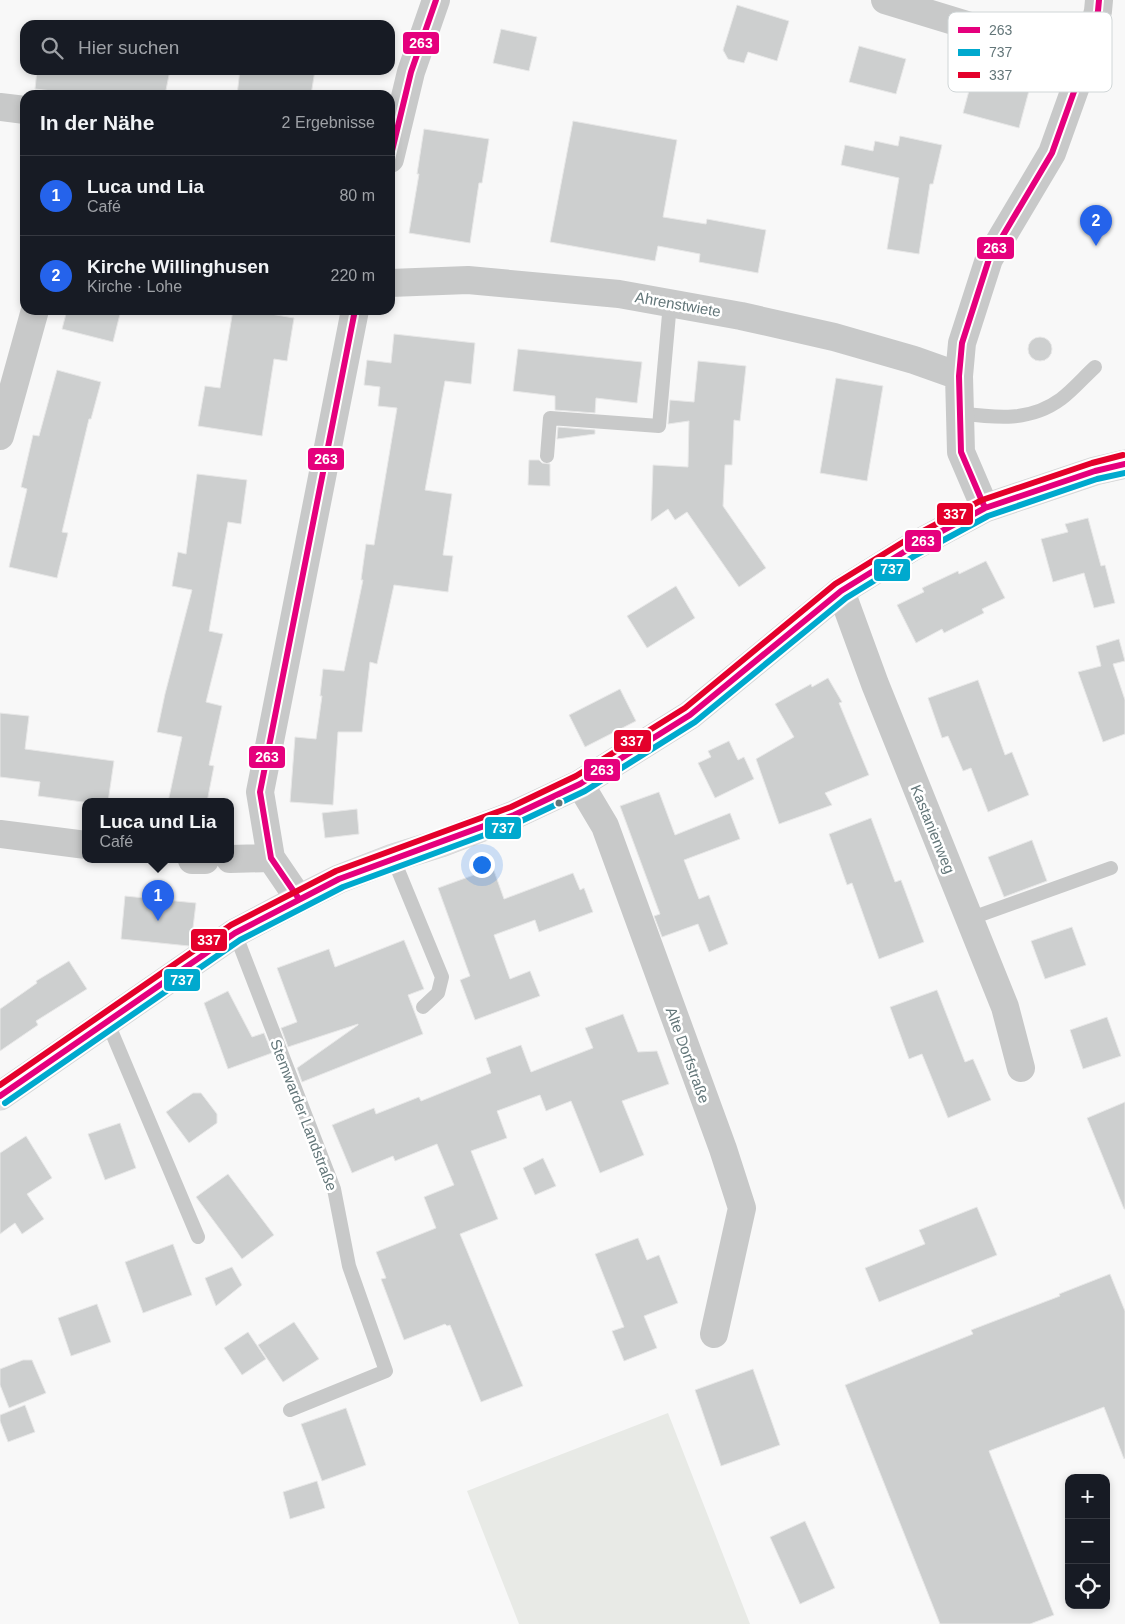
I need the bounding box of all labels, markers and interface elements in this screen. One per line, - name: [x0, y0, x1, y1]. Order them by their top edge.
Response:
- legend: [948, 12, 1112, 92]
- search box: [20, 20, 395, 75]
- text: 263: [989, 22, 1013, 38]
- line badge: 263: [402, 31, 440, 55]
- icon: search: [38, 34, 66, 62]
- text: 263: [409, 35, 433, 51]
- text: Hier suchen: [78, 37, 179, 58]
- text: 737: [989, 44, 1013, 60]
- text: 337: [989, 67, 1013, 83]
- text: In der Nähe: [40, 111, 154, 134]
- text: 2 Ergebnisse: [282, 114, 375, 131]
- text: Luca und Lia: [87, 176, 204, 197]
- text: 1: [52, 187, 60, 204]
- text: 80 m: [339, 187, 375, 204]
- text: Café: [87, 198, 121, 215]
- pin: 2: [1080, 205, 1112, 246]
- line badge: 263: [976, 236, 1015, 260]
- text: 263: [983, 240, 1007, 256]
- text: Kirche Willinghusen: [87, 256, 269, 277]
- text: 2: [52, 267, 60, 284]
- text: 220 m: [331, 267, 375, 284]
- text: Kirche · Lohe: [87, 278, 182, 295]
- street label: Ahrenstwiete: [634, 288, 722, 320]
- line badge: 263: [307, 447, 345, 471]
- text: 263: [314, 451, 338, 467]
- line badge: 337: [936, 502, 974, 526]
- text: 337: [943, 506, 967, 522]
- line badge: 263: [904, 529, 942, 553]
- text: 263: [911, 533, 935, 549]
- line badge: 737: [873, 558, 911, 582]
- text: 737: [880, 561, 904, 577]
- line badge: 337: [613, 729, 652, 753]
- text: 337: [620, 733, 644, 749]
- line badge: 263: [248, 745, 286, 769]
- text: 263: [255, 749, 279, 765]
- line badge: 263: [583, 758, 621, 782]
- text: 263: [590, 762, 614, 778]
- street label: Kastanienweg: [907, 782, 959, 876]
- popup: [82, 798, 234, 863]
- unlabelled marker: [554, 798, 564, 808]
- text: Luca und Lia: [99, 811, 217, 832]
- line badge: 737: [484, 816, 522, 840]
- text: 737: [491, 820, 515, 836]
- text: Café: [99, 833, 133, 850]
- your location: [469, 852, 495, 878]
- pin: 1: [142, 880, 174, 921]
- line badge: 337: [190, 928, 228, 952]
- text: 337: [197, 932, 221, 948]
- line badge: 737: [163, 968, 201, 992]
- text: 737: [170, 972, 194, 988]
- street label: Alte Dorfstraße: [663, 1005, 713, 1105]
- street label: Stemwarder Landstraße: [267, 1037, 341, 1193]
- map controls: [1065, 1474, 1110, 1609]
- button: +: [1065, 1474, 1110, 1519]
- button: −: [1065, 1519, 1110, 1564]
- button: locate: [1065, 1564, 1110, 1609]

